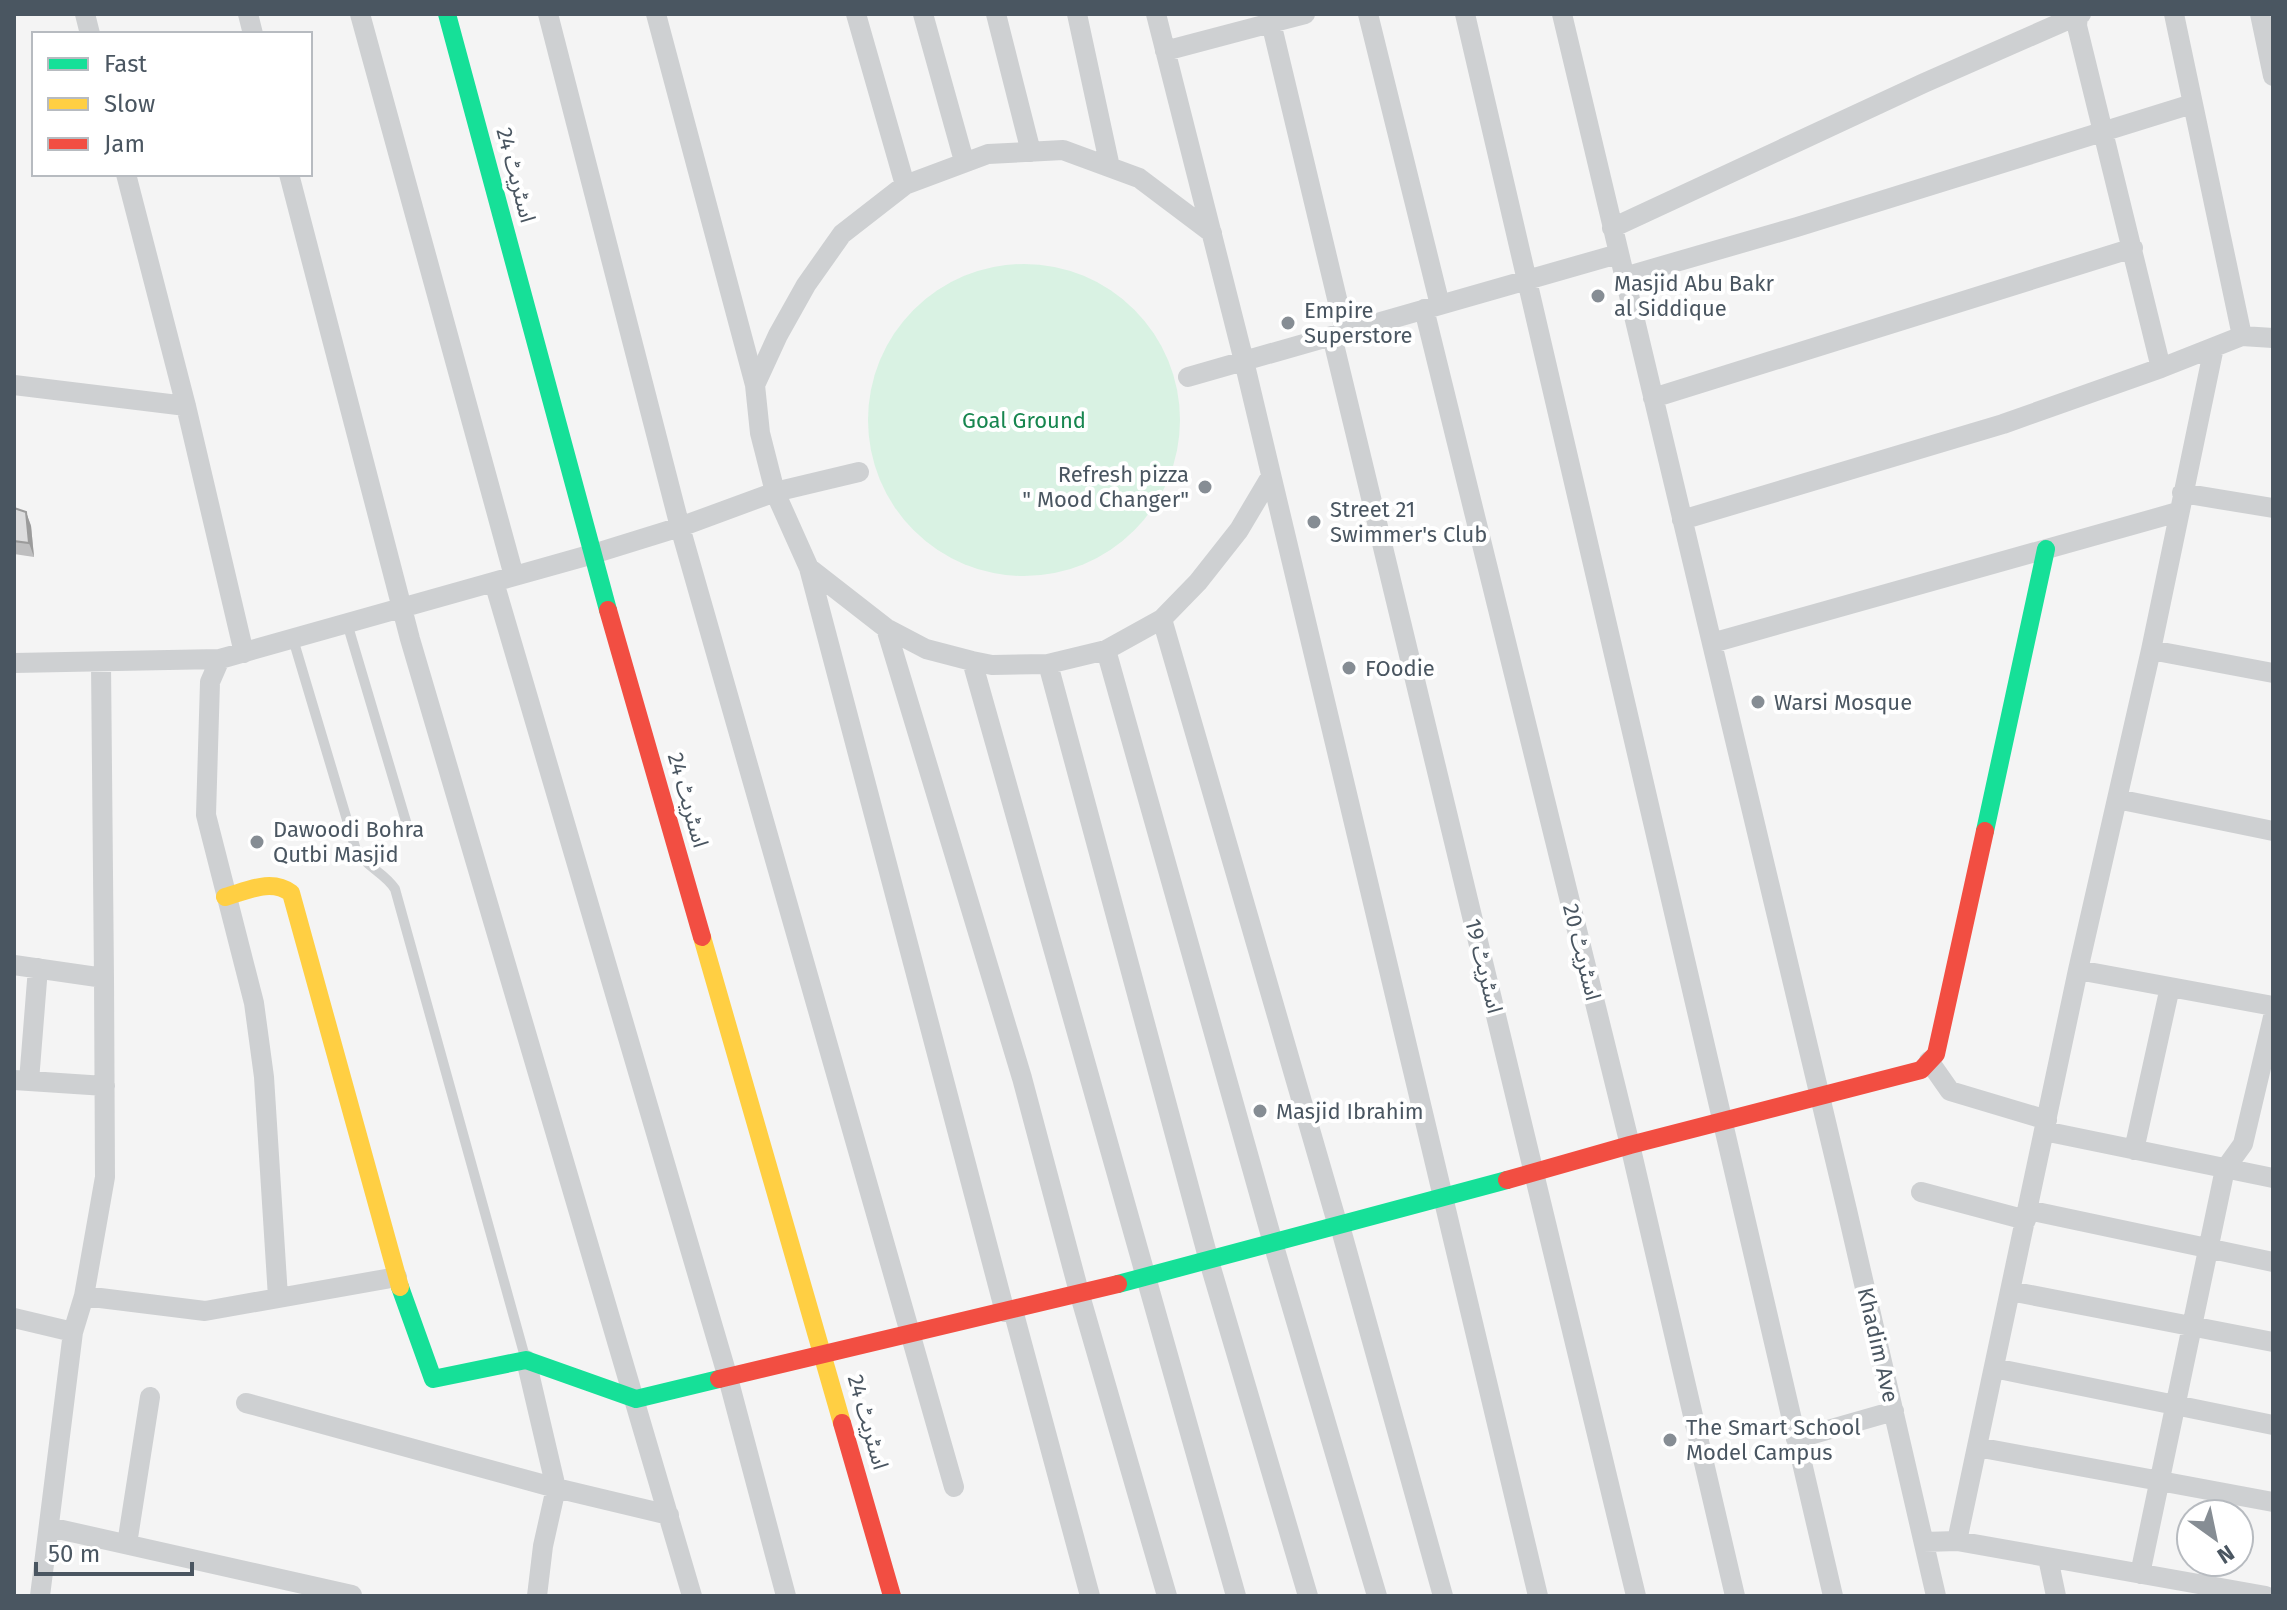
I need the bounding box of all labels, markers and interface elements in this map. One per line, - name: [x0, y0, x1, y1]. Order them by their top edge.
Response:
- legend: [32, 32, 312, 176]
- text: Fast: [104, 50, 147, 78]
- text: Slow: [104, 90, 155, 118]
- street label: اسٹریٹ 24: [490, 125, 542, 225]
- text: Jam: [104, 130, 145, 158]
- place label: Masjid Abu Bakr al Siddique: [1614, 270, 1774, 322]
- marker: Masjid Abu Bakr al Siddique: [1589, 287, 1607, 305]
- place label: Empire Superstore: [1304, 297, 1413, 349]
- marker: Empire Superstore: [1279, 314, 1297, 332]
- park label: Goal Ground: [962, 407, 1086, 434]
- place label: Refresh pizza " Mood Changer": [1022, 461, 1189, 513]
- marker: Refresh pizza " Mood Changer": [1196, 478, 1214, 496]
- place label: Street 21 Swimmer's Club: [1330, 496, 1487, 548]
- marker: Street 21 Swimmer's Club: [1305, 513, 1323, 531]
- place label: FOodie: [1365, 655, 1435, 682]
- marker: FOodie: [1340, 659, 1358, 677]
- place label: Warsi Mosque: [1774, 689, 1912, 716]
- marker: Warsi Mosque: [1749, 693, 1767, 711]
- street label: اسٹریٹ 24: [662, 750, 714, 850]
- place label: Dawoodi Bohra Qutbi Masjid: [273, 816, 424, 868]
- marker: Dawoodi Bohra Qutbi Masjid: [248, 833, 266, 851]
- street label: اسٹریٹ 20: [1557, 901, 1607, 1003]
- street label: اسٹریٹ 19: [1459, 916, 1509, 1016]
- place label: Masjid Ibrahim: [1276, 1098, 1424, 1125]
- marker: Masjid Ibrahim: [1251, 1102, 1269, 1120]
- street label: Khadim Ave: [1852, 1285, 1904, 1405]
- street label: اسٹریٹ 24: [842, 1372, 894, 1472]
- place label: The Smart School Model Campus: [1686, 1414, 1861, 1466]
- marker: The Smart School Model Campus: [1661, 1431, 1679, 1449]
- north arrow: [2175, 1498, 2255, 1578]
- scale bar: [36, 1526, 192, 1576]
- text: N: [2212, 1539, 2239, 1570]
- text: 50 m: [48, 1540, 100, 1568]

